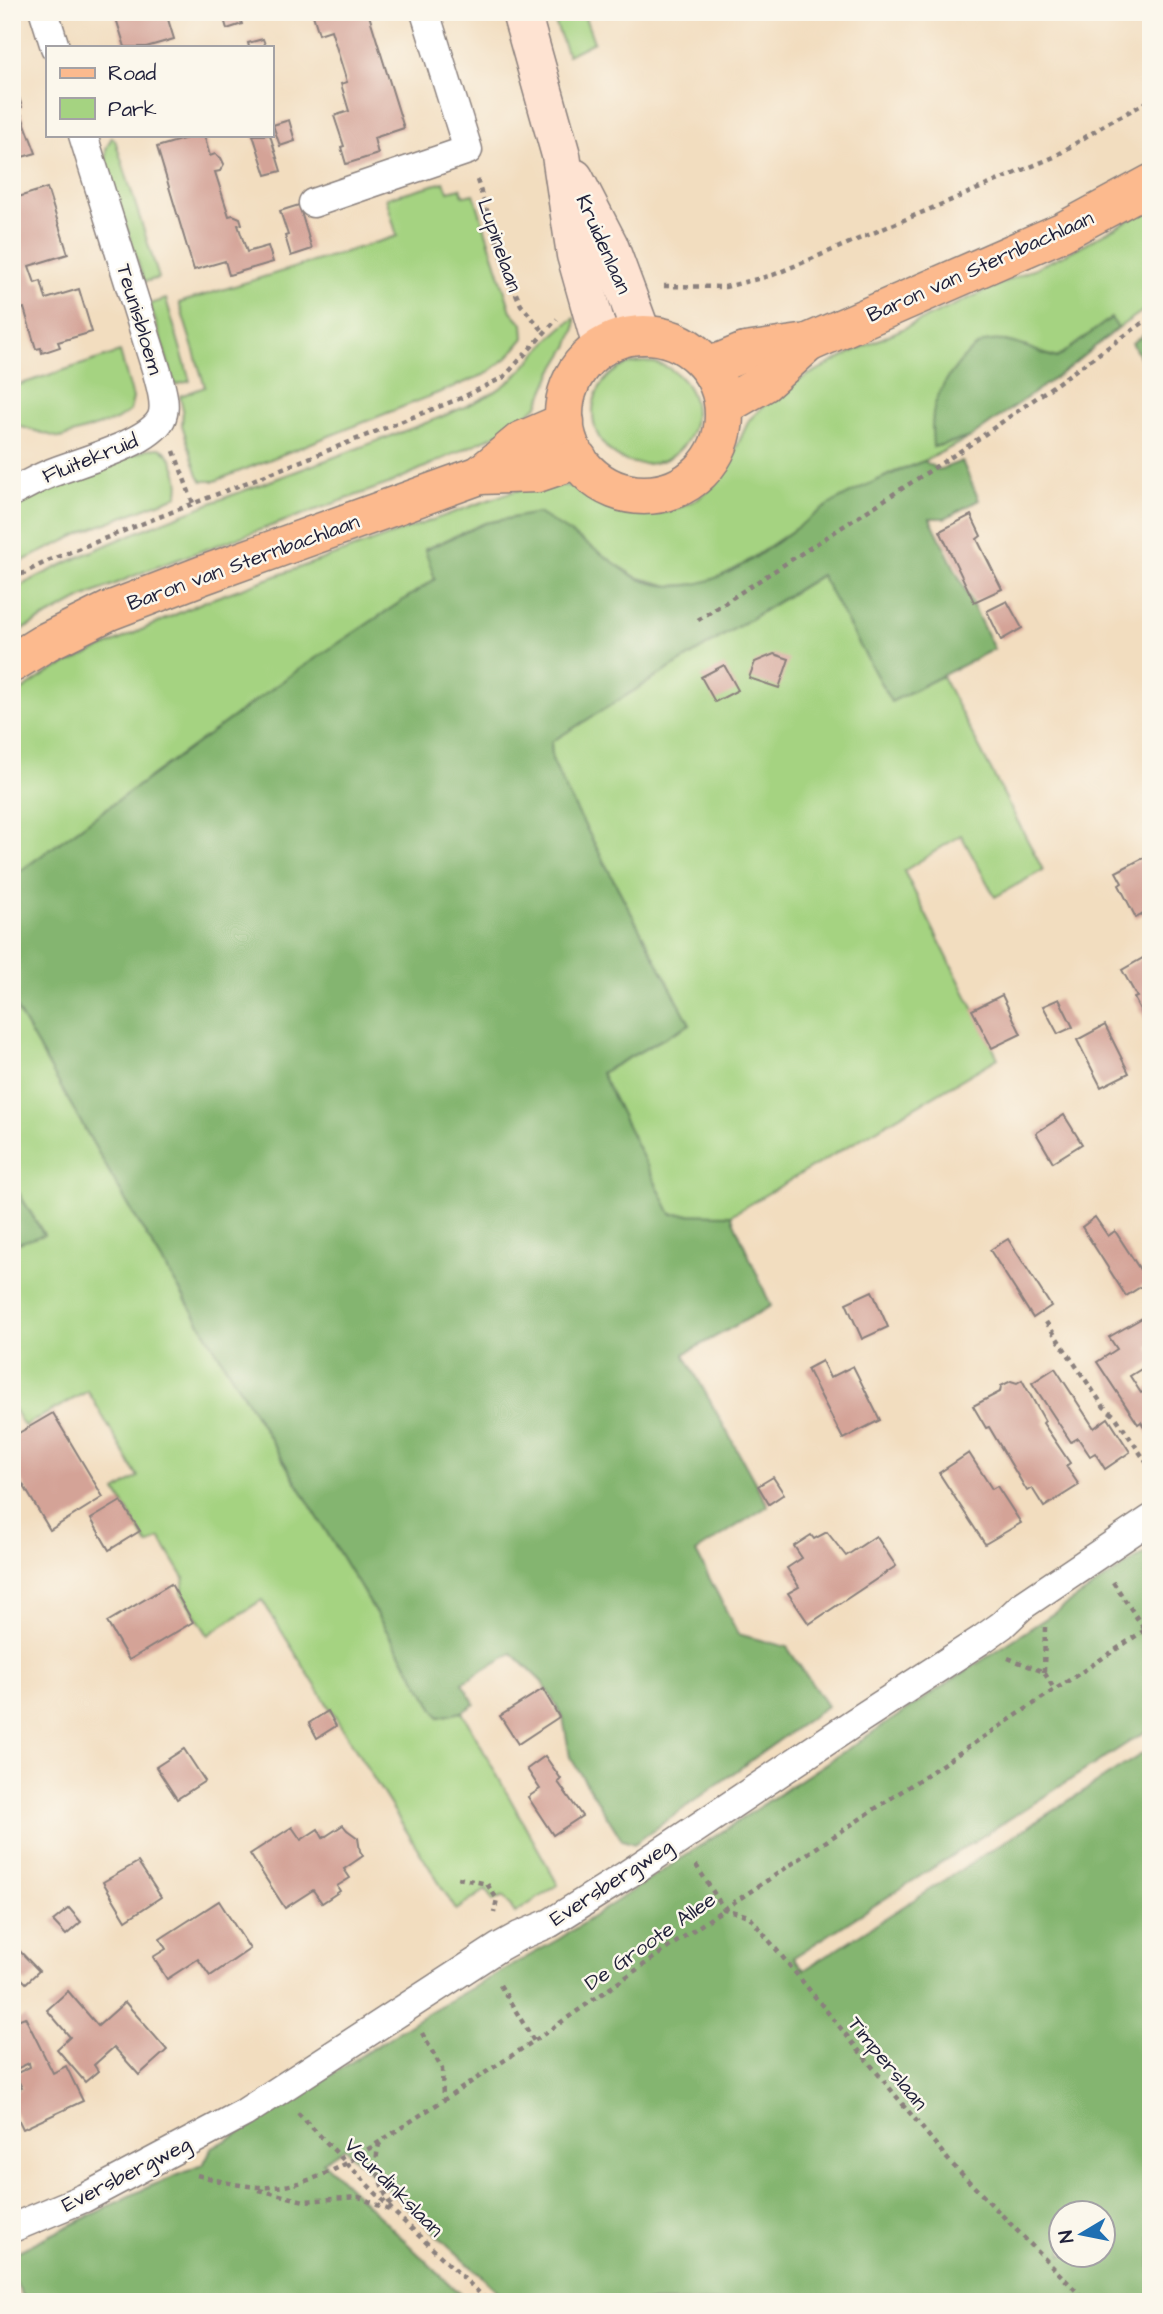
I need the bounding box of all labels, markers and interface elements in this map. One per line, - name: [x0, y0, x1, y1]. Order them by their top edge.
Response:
- legend: [46, 46, 273, 136]
- text: Road: [108, 59, 156, 88]
- text: Park: [108, 95, 157, 124]
- street label: Kruidenlaan: [569, 190, 638, 298]
- street label: Lupinelaan: [469, 195, 529, 296]
- street label: Baron van Sternbachlaan: [862, 203, 1098, 330]
- street label: Teunisbloem: [109, 260, 170, 378]
- street label: Fluitekruid: [38, 426, 142, 491]
- street label: Baron van Sternbachlaan: [123, 507, 363, 618]
- street label: Eversbergweg: [544, 1832, 680, 1935]
- street label: De Groote Allee: [579, 1885, 722, 1998]
- street label: Timperslaan: [840, 2010, 934, 2117]
- street label: Eversbergweg: [57, 2129, 197, 2221]
- street label: Veurdinkslaan: [337, 2131, 450, 2244]
- north arrow: [1048, 2198, 1118, 2268]
- text: N: [1052, 2228, 1081, 2245]

